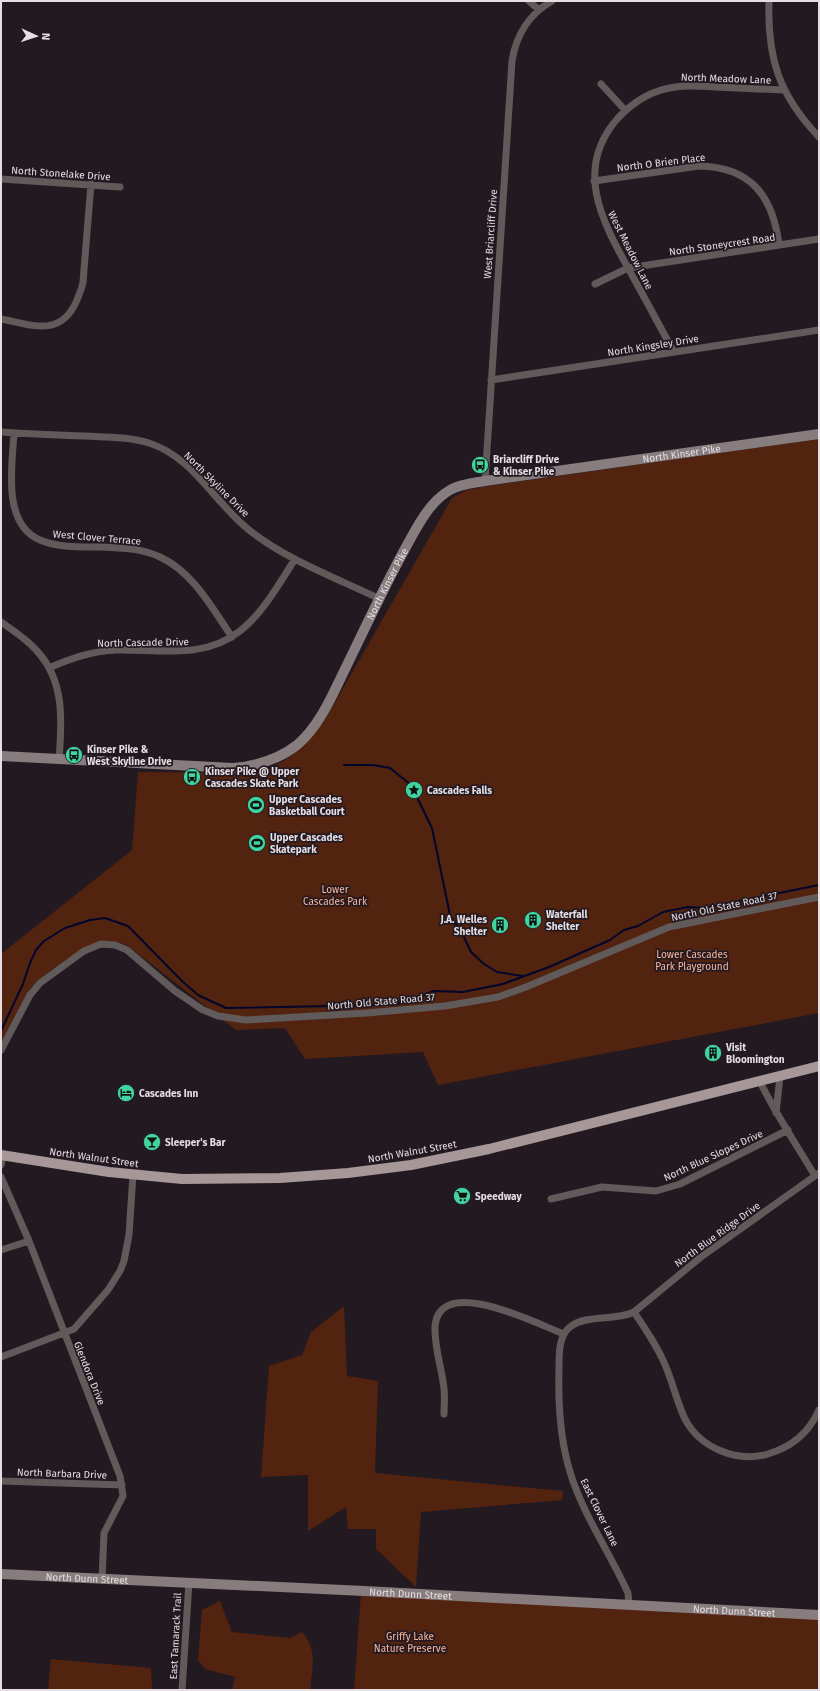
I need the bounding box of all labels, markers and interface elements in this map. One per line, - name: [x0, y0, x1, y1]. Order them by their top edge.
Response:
- north arrow: [16, 16, 56, 56]
- text: N: [39, 33, 52, 40]
- street label: North Meadow Lane: [681, 71, 771, 87]
- street label: North O Brien Place: [616, 152, 706, 174]
- street label: North Stonelake Drive: [11, 165, 111, 183]
- street label: West Briarcliff Drive: [482, 189, 500, 279]
- street label: West Meadow Lane: [605, 209, 655, 292]
- street label: North Stoneycrest Road: [668, 232, 776, 258]
- street label: North Kingsley Drive: [607, 333, 700, 359]
- street label: North Kinser Pike: [642, 443, 722, 466]
- street label: North Skyline Drive: [181, 450, 251, 520]
- place label: Briarcliff Drive & Kinser Pike: [493, 454, 560, 478]
- bus stop icon: Briarcliff Drive & Kinser Pike: [470, 455, 490, 475]
- street label: West Clover Terrace: [52, 528, 142, 548]
- street label: North Kinser Pike: [365, 546, 411, 622]
- street label: North Cascade Drive: [97, 636, 189, 650]
- place label: Kinser Pike & West Skyline Drive: [87, 744, 172, 768]
- bus stop icon: Kinser Pike & West Skyline Drive: [64, 745, 84, 765]
- place label: Kinser Pike @ Upper Cascades Skate Park: [205, 766, 300, 790]
- bus stop icon: Kinser Pike @ Upper Cascades Skate Park: [182, 767, 202, 787]
- place icon: Cascades Falls: [404, 780, 424, 800]
- place label: Cascades Falls: [427, 785, 492, 797]
- place label: Upper Cascades Basketball Court: [269, 794, 345, 818]
- sports icon: Upper Cascades Basketball Court: [246, 795, 266, 815]
- place label: Upper Cascades Skatepark: [270, 832, 343, 856]
- sports icon: Upper Cascades Skatepark: [247, 833, 267, 853]
- park label: Lower Cascades Park: [303, 884, 368, 908]
- street label: North Old State Road 37: [670, 890, 779, 924]
- place label: Waterfall Shelter: [546, 909, 588, 933]
- building icon: Waterfall Shelter: [523, 910, 543, 930]
- place label: J.A. Welles Shelter: [439, 914, 488, 938]
- building icon: J.A. Welles Shelter: [490, 915, 510, 935]
- park label: Lower Cascades Park Playground: [655, 949, 729, 973]
- street label: North Old State Road 37: [327, 991, 436, 1013]
- place label: Visit Bloomington: [725, 1042, 785, 1066]
- building icon: Visit Bloomington: [703, 1043, 723, 1063]
- hotel icon: Cascades Inn: [116, 1083, 136, 1103]
- place label: Cascades Inn: [139, 1088, 198, 1100]
- street label: North Blue Slopes Drive: [662, 1128, 765, 1184]
- bar icon: Sleeper's Bar: [142, 1132, 162, 1152]
- place label: Sleeper's Bar: [165, 1137, 226, 1149]
- street label: North Walnut Street: [367, 1138, 458, 1166]
- street label: North Walnut Street: [48, 1146, 140, 1170]
- supermarket icon: Speedway: [452, 1186, 472, 1206]
- place label: Speedway: [475, 1191, 522, 1203]
- street label: North Blue Ridge Drive: [672, 1200, 763, 1270]
- street label: Glendora Drive: [71, 1340, 107, 1407]
- street label: North Barbara Drive: [17, 1466, 107, 1482]
- street label: East Clover Lane: [577, 1476, 621, 1548]
- street label: North Dunn Street: [45, 1571, 129, 1587]
- street label: North Dunn Street: [369, 1586, 452, 1603]
- street label: East Tamarack Trail: [168, 1592, 184, 1680]
- street label: North Dunn Street: [692, 1603, 776, 1620]
- park label: Griffy Lake Nature Preserve: [374, 1631, 446, 1655]

